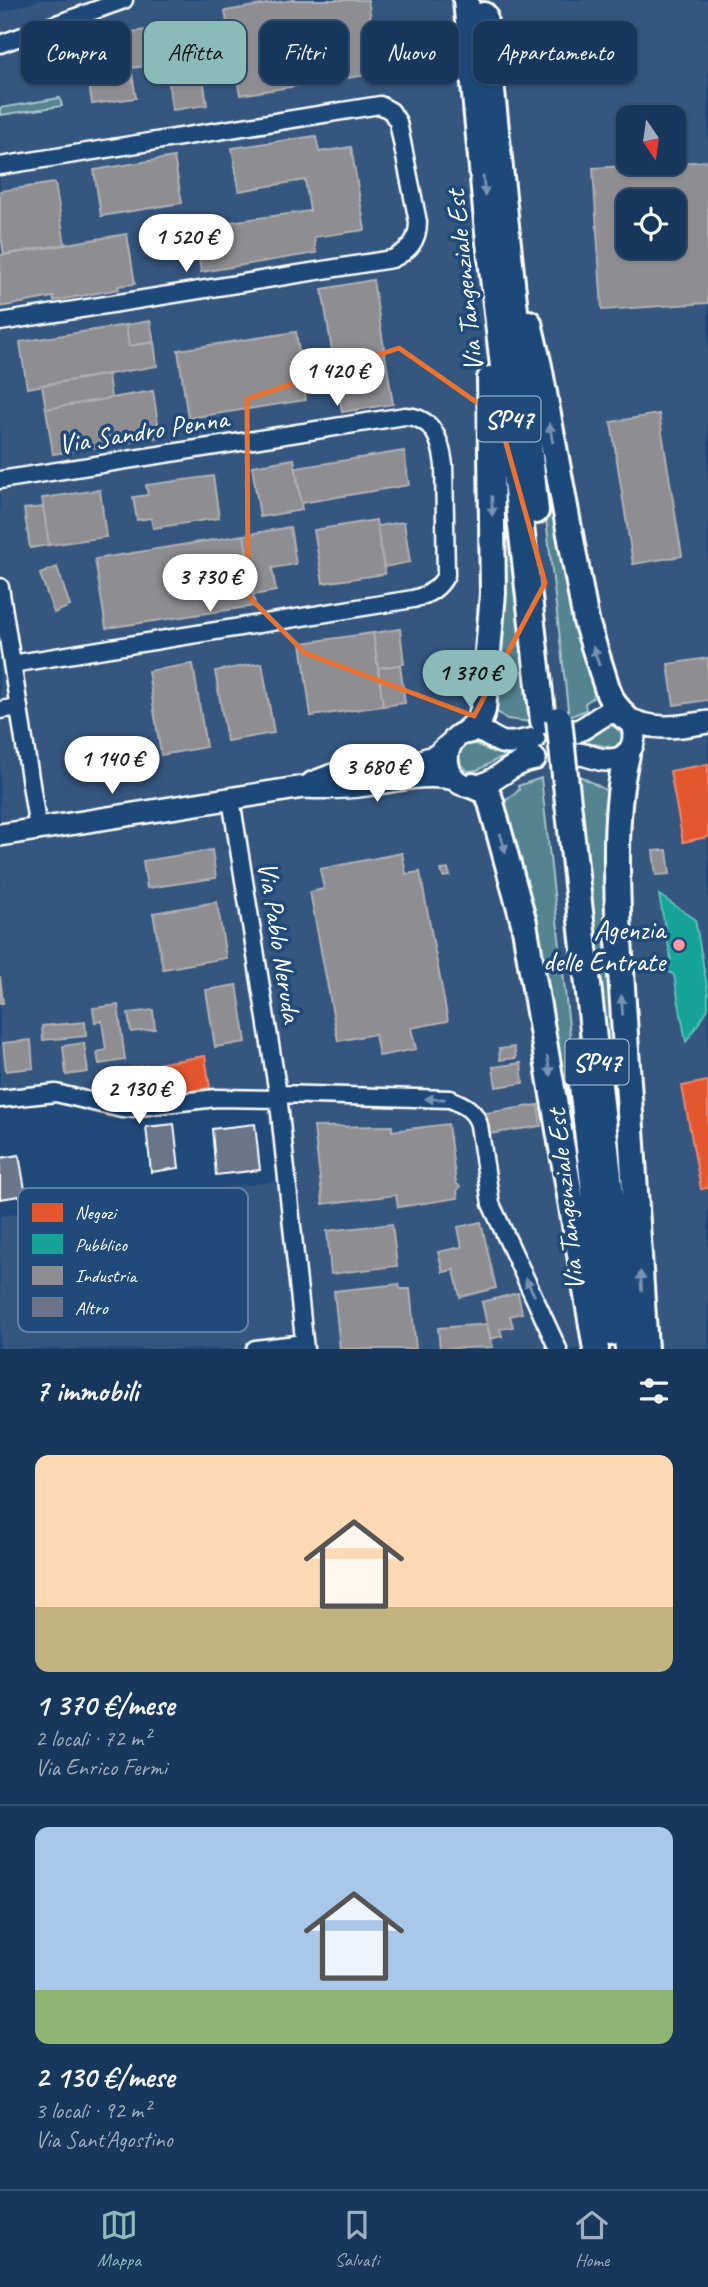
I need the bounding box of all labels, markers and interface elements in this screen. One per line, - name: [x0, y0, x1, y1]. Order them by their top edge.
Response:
- chip: Compra: [21, 21, 130, 84]
- chip: Affitta: [144, 21, 246, 84]
- chip: Filtri: [260, 21, 348, 84]
- chip: Nuovo: [362, 21, 459, 84]
- chip: Appartamento: [473, 21, 637, 84]
- north arrow: [616, 105, 686, 175]
- map controls: [616, 105, 686, 259]
- one-way arrow: [478, 175, 489, 197]
- street label: Via Tangenziale Est: [437, 186, 491, 374]
- button: locate: [616, 189, 686, 259]
- pin: 1 520 €: [121, 215, 251, 274]
- text: 1 520 €: [155, 222, 217, 251]
- pin: 1 420 €: [272, 348, 402, 408]
- text: 1 420 €: [306, 356, 368, 385]
- road number: SP47: [477, 396, 540, 442]
- street label: Via Sandro Penna: [56, 400, 233, 462]
- one-way arrow: [546, 422, 557, 444]
- one-way arrow: [486, 496, 498, 518]
- pin: 3 730 €: [145, 554, 275, 614]
- text: 3 730 €: [179, 562, 241, 591]
- one-way arrow: [591, 645, 601, 666]
- pin: 1 370 €: [405, 650, 535, 710]
- text: 1 370 €: [439, 658, 501, 687]
- pin: 1 140 €: [47, 736, 177, 796]
- text: 1 140 €: [81, 744, 143, 773]
- pin: 3 680 €: [312, 744, 442, 804]
- text: 3 680 €: [345, 752, 409, 781]
- one-way arrow: [498, 832, 509, 854]
- street label: Via Pablo Neruda: [250, 859, 310, 1027]
- place label: Agenzia delle Entrate: [543, 912, 668, 979]
- marker: Agenzia delle Entrate: [671, 937, 687, 953]
- one-way arrow: [616, 994, 627, 1016]
- road number: SP47: [566, 1040, 628, 1084]
- one-way arrow: [544, 1055, 555, 1077]
- pin: 2 130 €: [74, 1066, 204, 1126]
- text: 2 130 €: [108, 1074, 170, 1103]
- one-way arrow: [424, 1093, 446, 1105]
- street label: Via Tangenziale Est: [538, 1105, 592, 1293]
- legend: [18, 1188, 248, 1332]
- text: Negozi: [75, 1201, 118, 1225]
- text: Pubblico: [75, 1233, 128, 1257]
- text: Industria: [75, 1264, 139, 1288]
- one-way arrow: [635, 1270, 646, 1292]
- one-way arrow: [525, 1277, 536, 1297]
- text: Altro: [75, 1296, 109, 1320]
- text: 7 immobili: [35, 1372, 138, 1410]
- icon: filters: [635, 1372, 673, 1410]
- icon: home: [291, 1501, 417, 1627]
- text: 1 370 €/mese: [35, 1686, 174, 1724]
- text: 2 locali · 72 m²: [35, 1724, 150, 1753]
- text: Via Enrico Fermi: [35, 1753, 167, 1782]
- icon: home: [291, 1873, 417, 1999]
- text: 2 130 €/mese: [35, 2058, 175, 2096]
- text: 3 locali · 92 m²: [35, 2096, 150, 2125]
- text: Via Sant'Agostino: [35, 2125, 173, 2154]
- tab: Mappa: [97, 2206, 141, 2272]
- tab: Salvati: [335, 2206, 379, 2272]
- tab: Home: [573, 2206, 611, 2272]

